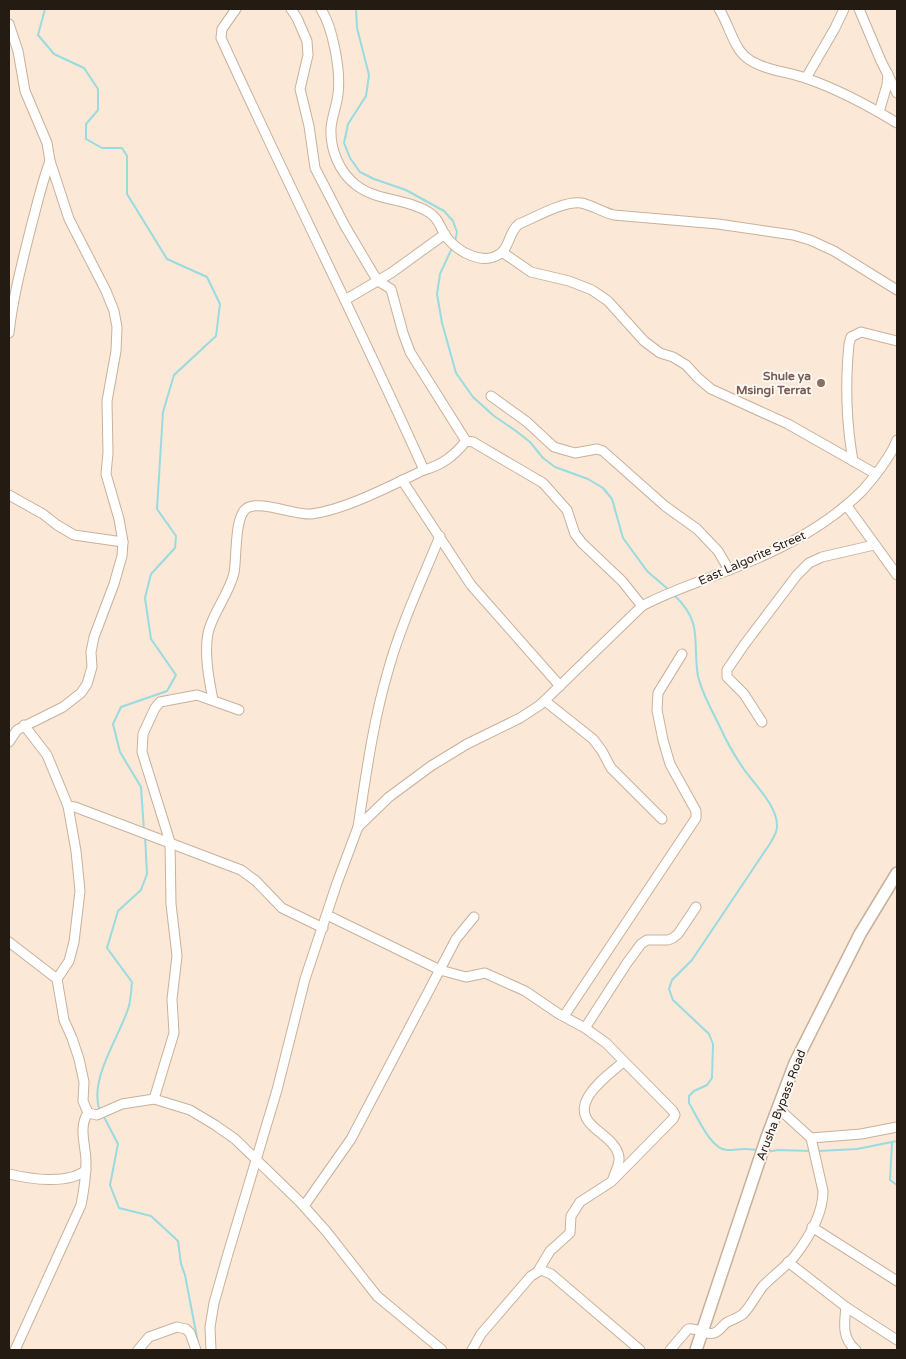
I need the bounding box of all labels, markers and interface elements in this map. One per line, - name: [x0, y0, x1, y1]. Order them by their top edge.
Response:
- place label: Shule ya Msingi Terrat: [736, 369, 811, 398]
- marker: Shule ya Msingi Terrat: [815, 377, 827, 389]
- street label: East Lalgorite Street: [696, 528, 808, 588]
- street label: Arusha Bypass Road: [753, 1048, 809, 1162]

